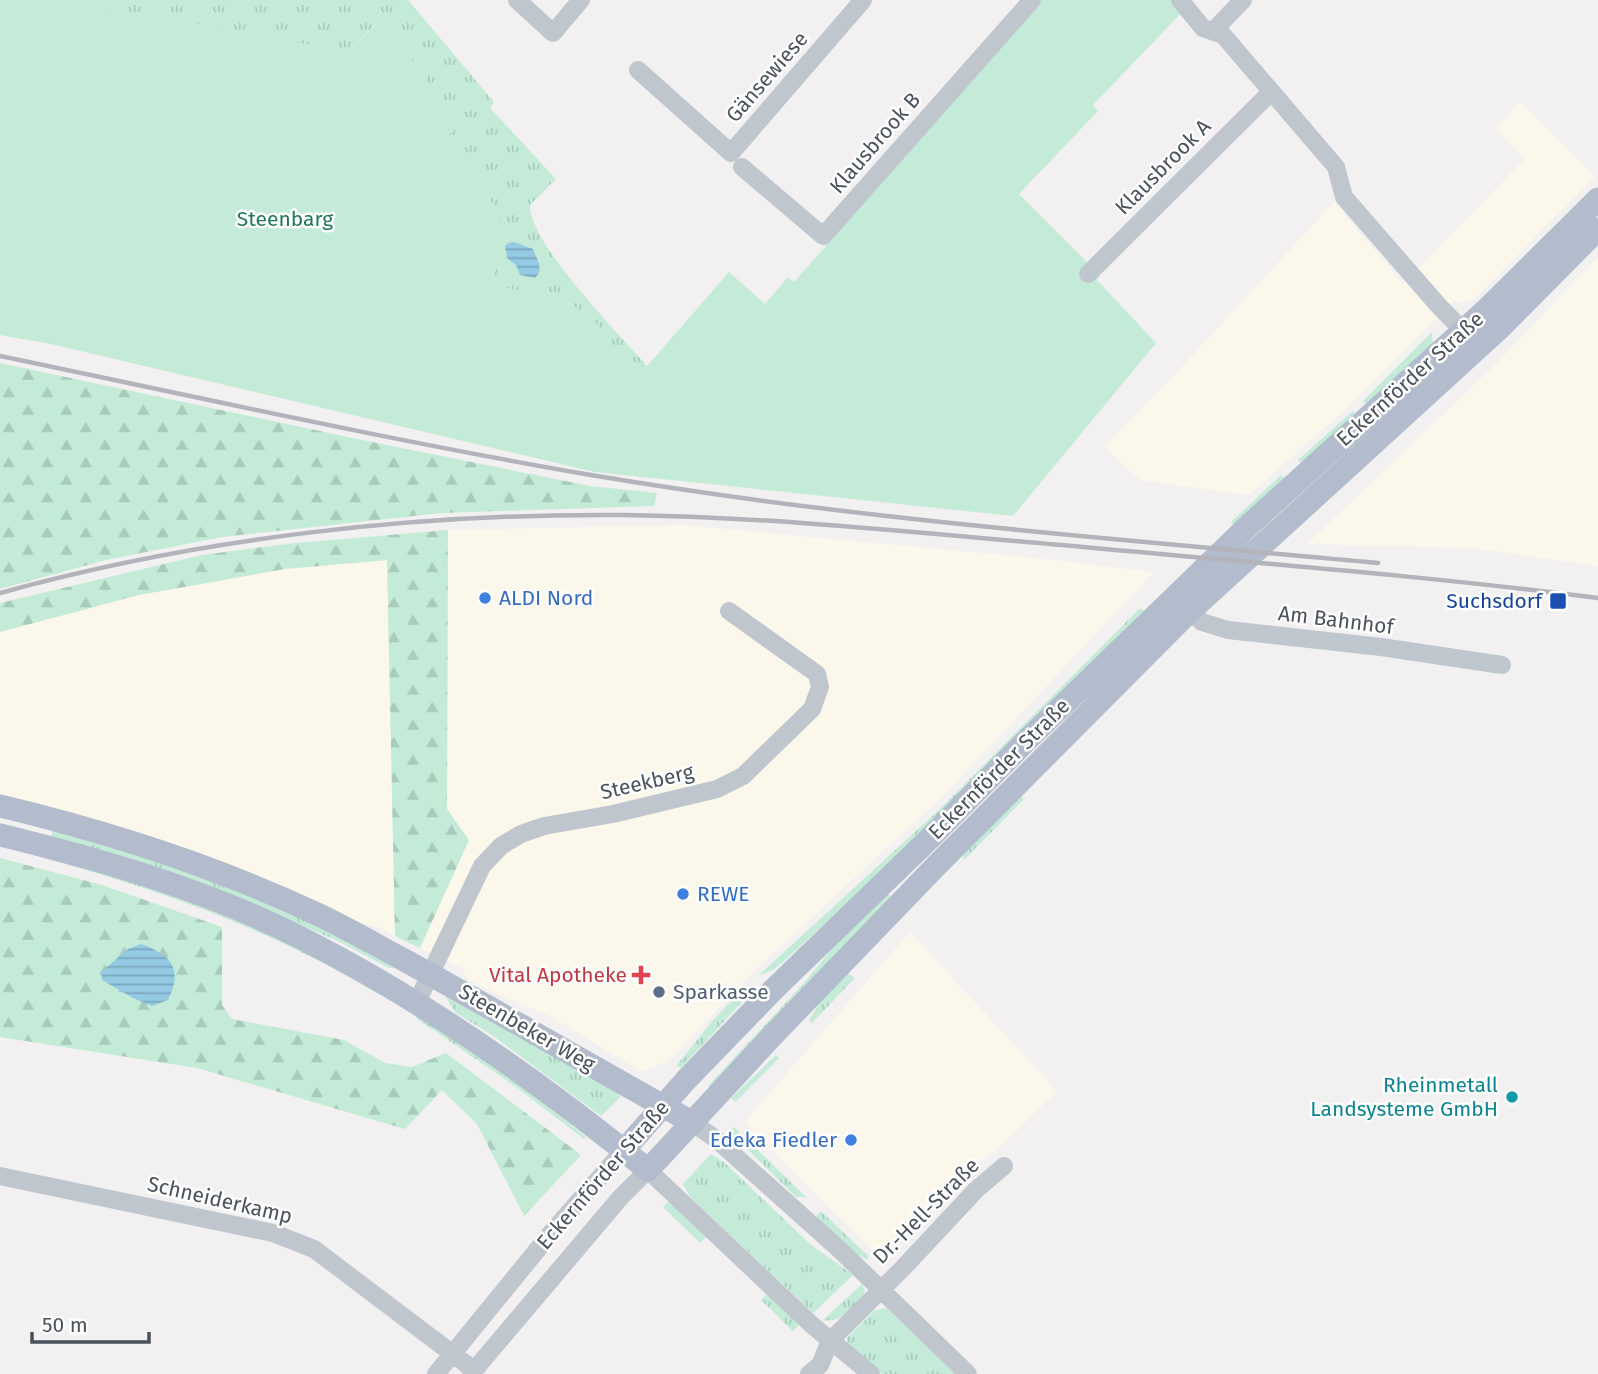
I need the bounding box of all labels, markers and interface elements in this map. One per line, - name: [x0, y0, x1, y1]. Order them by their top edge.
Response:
- street label: Gänsewiese: [720, 26, 814, 128]
- street label: Klausbrook B: [824, 87, 926, 199]
- street label: Klausbrook A: [1110, 114, 1216, 220]
- park label: Steenbarg: [237, 206, 333, 232]
- street label: Eckernförder Straße: [1331, 306, 1489, 452]
- place label: ALDI Nord: [499, 585, 593, 611]
- place label: Suchsdorf: [1446, 588, 1544, 614]
- marker: ALDI Nord: [477, 590, 493, 606]
- marker: Suchsdorf: [1548, 591, 1568, 611]
- street label: Am Bahnhof: [1277, 600, 1397, 640]
- street label: Eckernförder Straße: [923, 693, 1075, 845]
- street label: Steekberg: [598, 759, 696, 805]
- place label: REWE: [697, 881, 750, 907]
- marker: REWE: [675, 886, 691, 902]
- place label: Vital Apotheke: [489, 962, 627, 988]
- marker: Vital Apotheke: [633, 967, 649, 983]
- street label: Steenbeker Weg: [454, 978, 600, 1078]
- place label: Sparkasse: [673, 979, 769, 1005]
- marker: Sparkasse: [651, 984, 667, 1000]
- place label: Rheinmetall Landsysteme GmbH: [1310, 1072, 1498, 1122]
- marker: Rheinmetall Landsysteme GmbH: [1504, 1089, 1520, 1105]
- street label: Eckernförder Straße: [531, 1095, 675, 1255]
- place label: Edeka Fiedler: [710, 1127, 837, 1153]
- marker: Edeka Fiedler: [843, 1132, 859, 1148]
- street label: Dr.-Hell-Straße: [867, 1152, 985, 1270]
- street label: Schneiderkamp: [145, 1171, 295, 1229]
- scale bar: [32, 1300, 149, 1344]
- text: 50 m: [42, 1312, 88, 1338]

